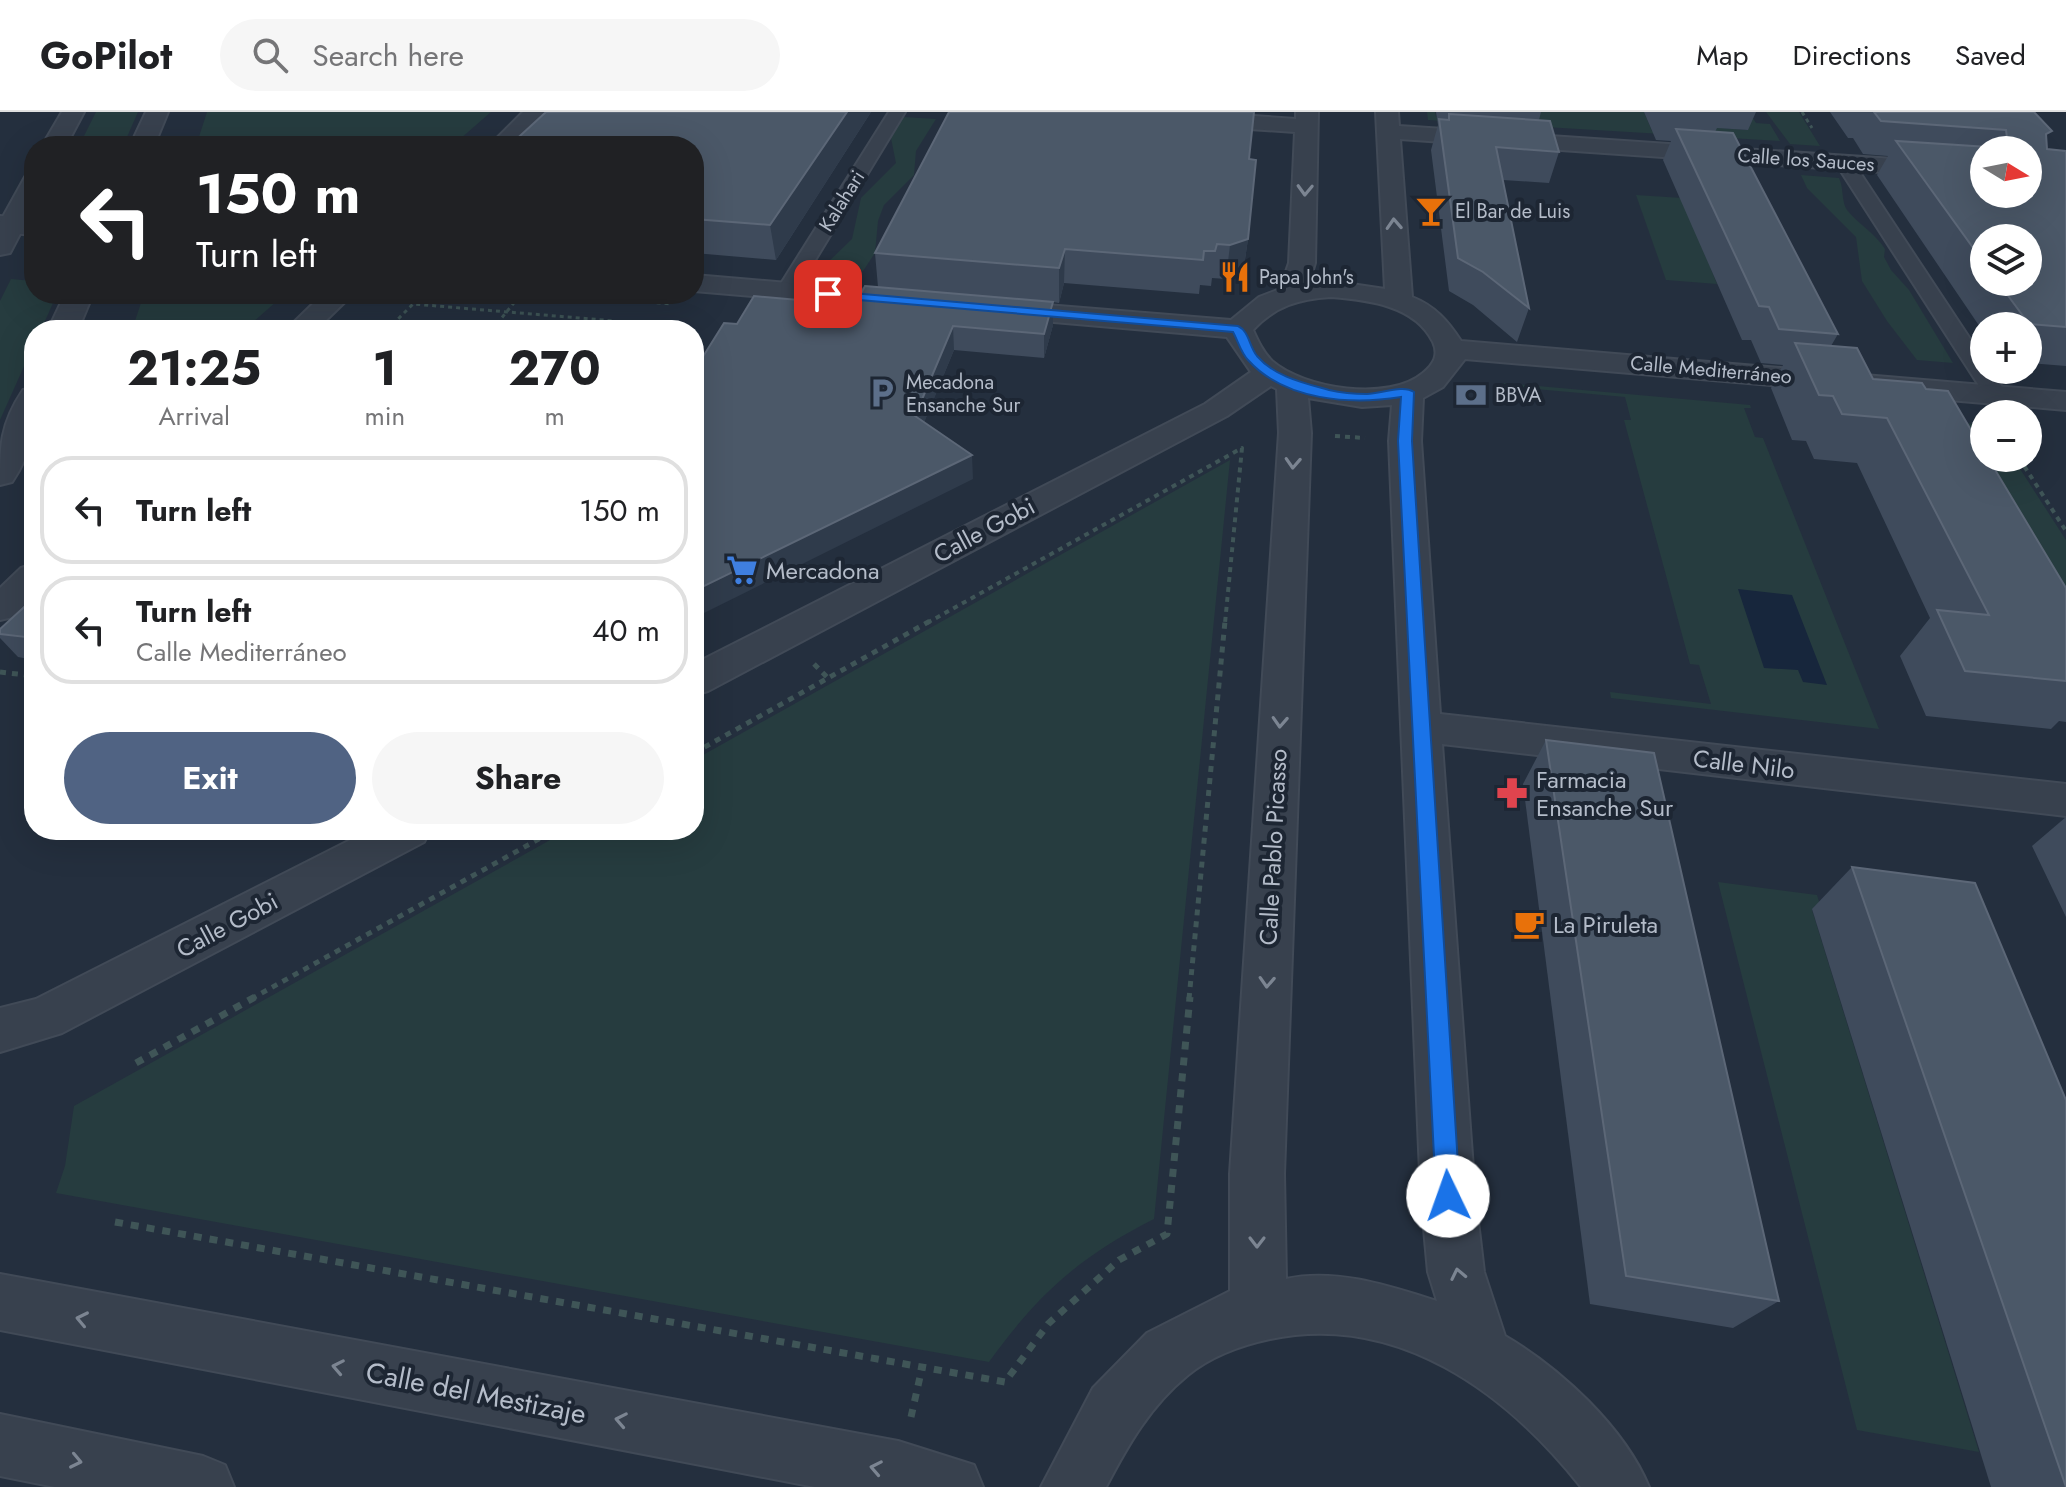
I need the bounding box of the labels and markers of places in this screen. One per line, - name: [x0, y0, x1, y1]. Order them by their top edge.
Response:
- bar icon: El Bar de Luis: [1414, 194, 1448, 228]
- place label: El Bar de Luis: [1455, 197, 1570, 226]
- pin: [794, 260, 862, 328]
- restaurant icon: Papa John's: [1218, 260, 1252, 294]
- place label: Papa John's: [1259, 263, 1354, 292]
- place label: Mecadona Ensanche Sur: [906, 368, 1020, 420]
- parking icon: Mecadona Ensanche Sur: [865, 376, 899, 410]
- bank icon: BBVA: [1454, 378, 1488, 412]
- place label: BBVA: [1495, 381, 1542, 410]
- supermarket icon: Mercadona: [725, 553, 759, 587]
- place label: Mercadona: [766, 553, 880, 588]
- place label: Farmacia Ensanche Sur: [1536, 762, 1674, 825]
- pharmacy icon: Farmacia Ensanche Sur: [1495, 776, 1529, 810]
- cafe icon: La Piruleta: [1512, 907, 1546, 941]
- place label: La Piruleta: [1553, 907, 1658, 942]

